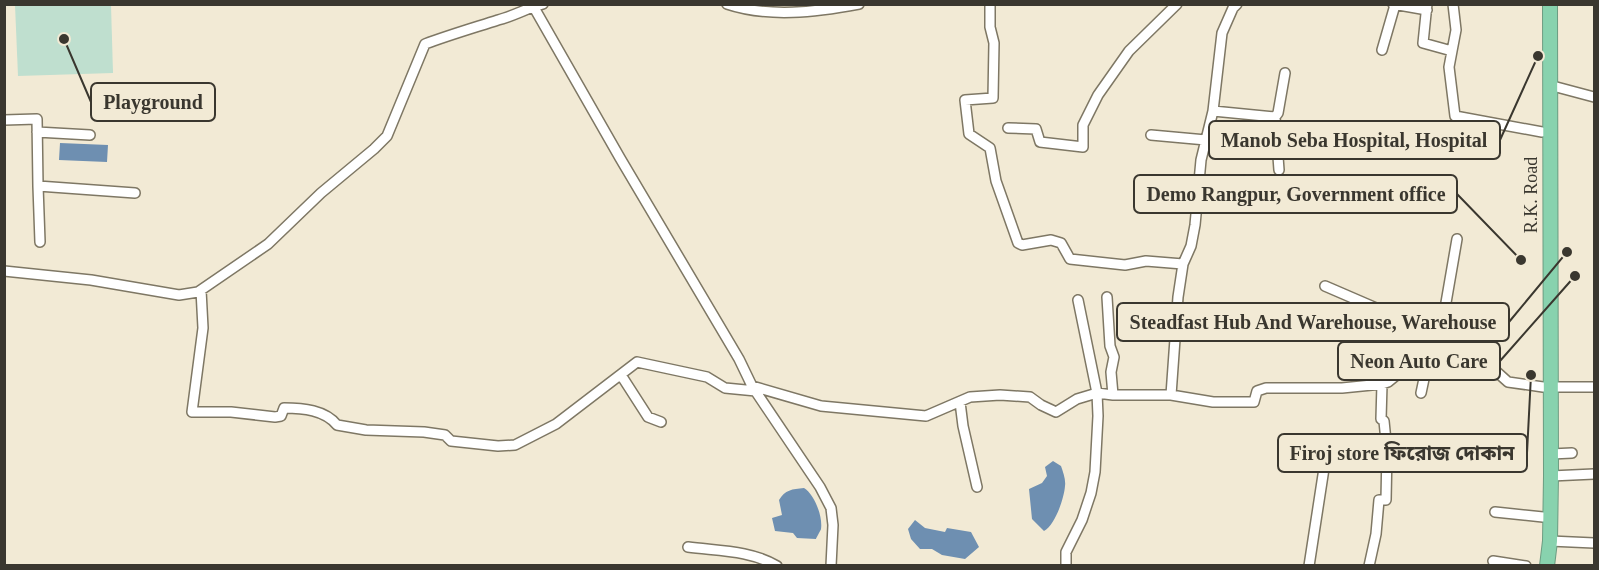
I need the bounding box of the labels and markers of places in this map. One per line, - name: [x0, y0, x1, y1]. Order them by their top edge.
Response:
- callout: Playground: [91, 83, 215, 121]
- callout: Manob Seba Hospital, Hospital: [1209, 121, 1500, 159]
- callout: Demo Rangpur, Government office: [1134, 175, 1457, 213]
- callout: Steadfast Hub And Warehouse, Warehouse: [1117, 303, 1509, 341]
- callout: Neon Auto Care: [1338, 342, 1500, 380]
- callout: Firoj store ফিরোজ দোকান: [1278, 434, 1527, 472]

